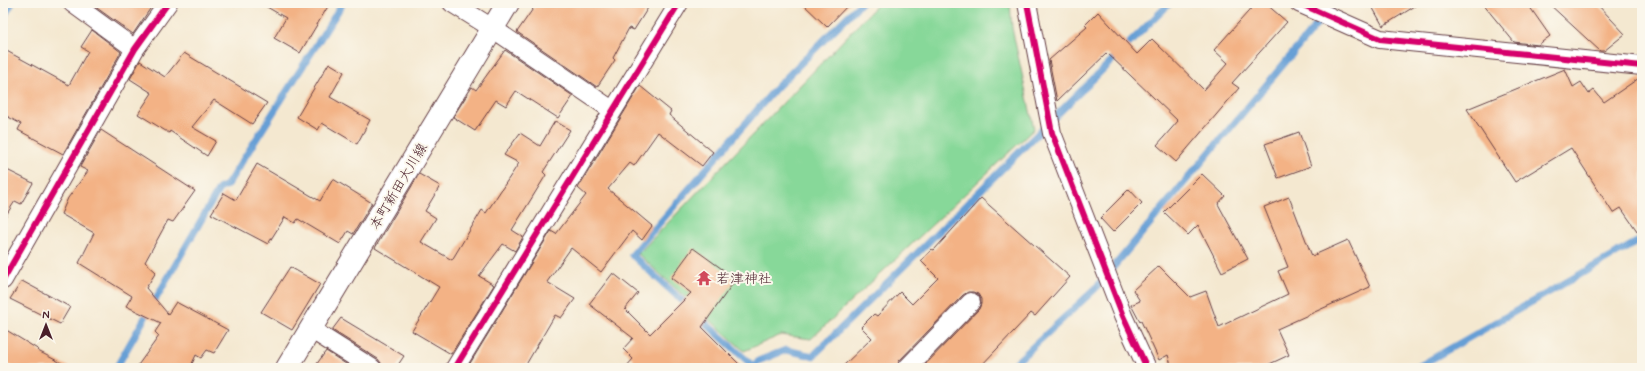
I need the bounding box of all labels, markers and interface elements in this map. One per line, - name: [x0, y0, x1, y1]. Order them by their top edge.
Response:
- street label: 本町新田大川線: [366, 140, 432, 233]
- temple icon: 若津神社: [695, 269, 713, 287]
- place label: 若津神社: [716, 270, 772, 288]
- north arrow: [26, 305, 66, 345]
- text: N: [42, 309, 50, 323]

